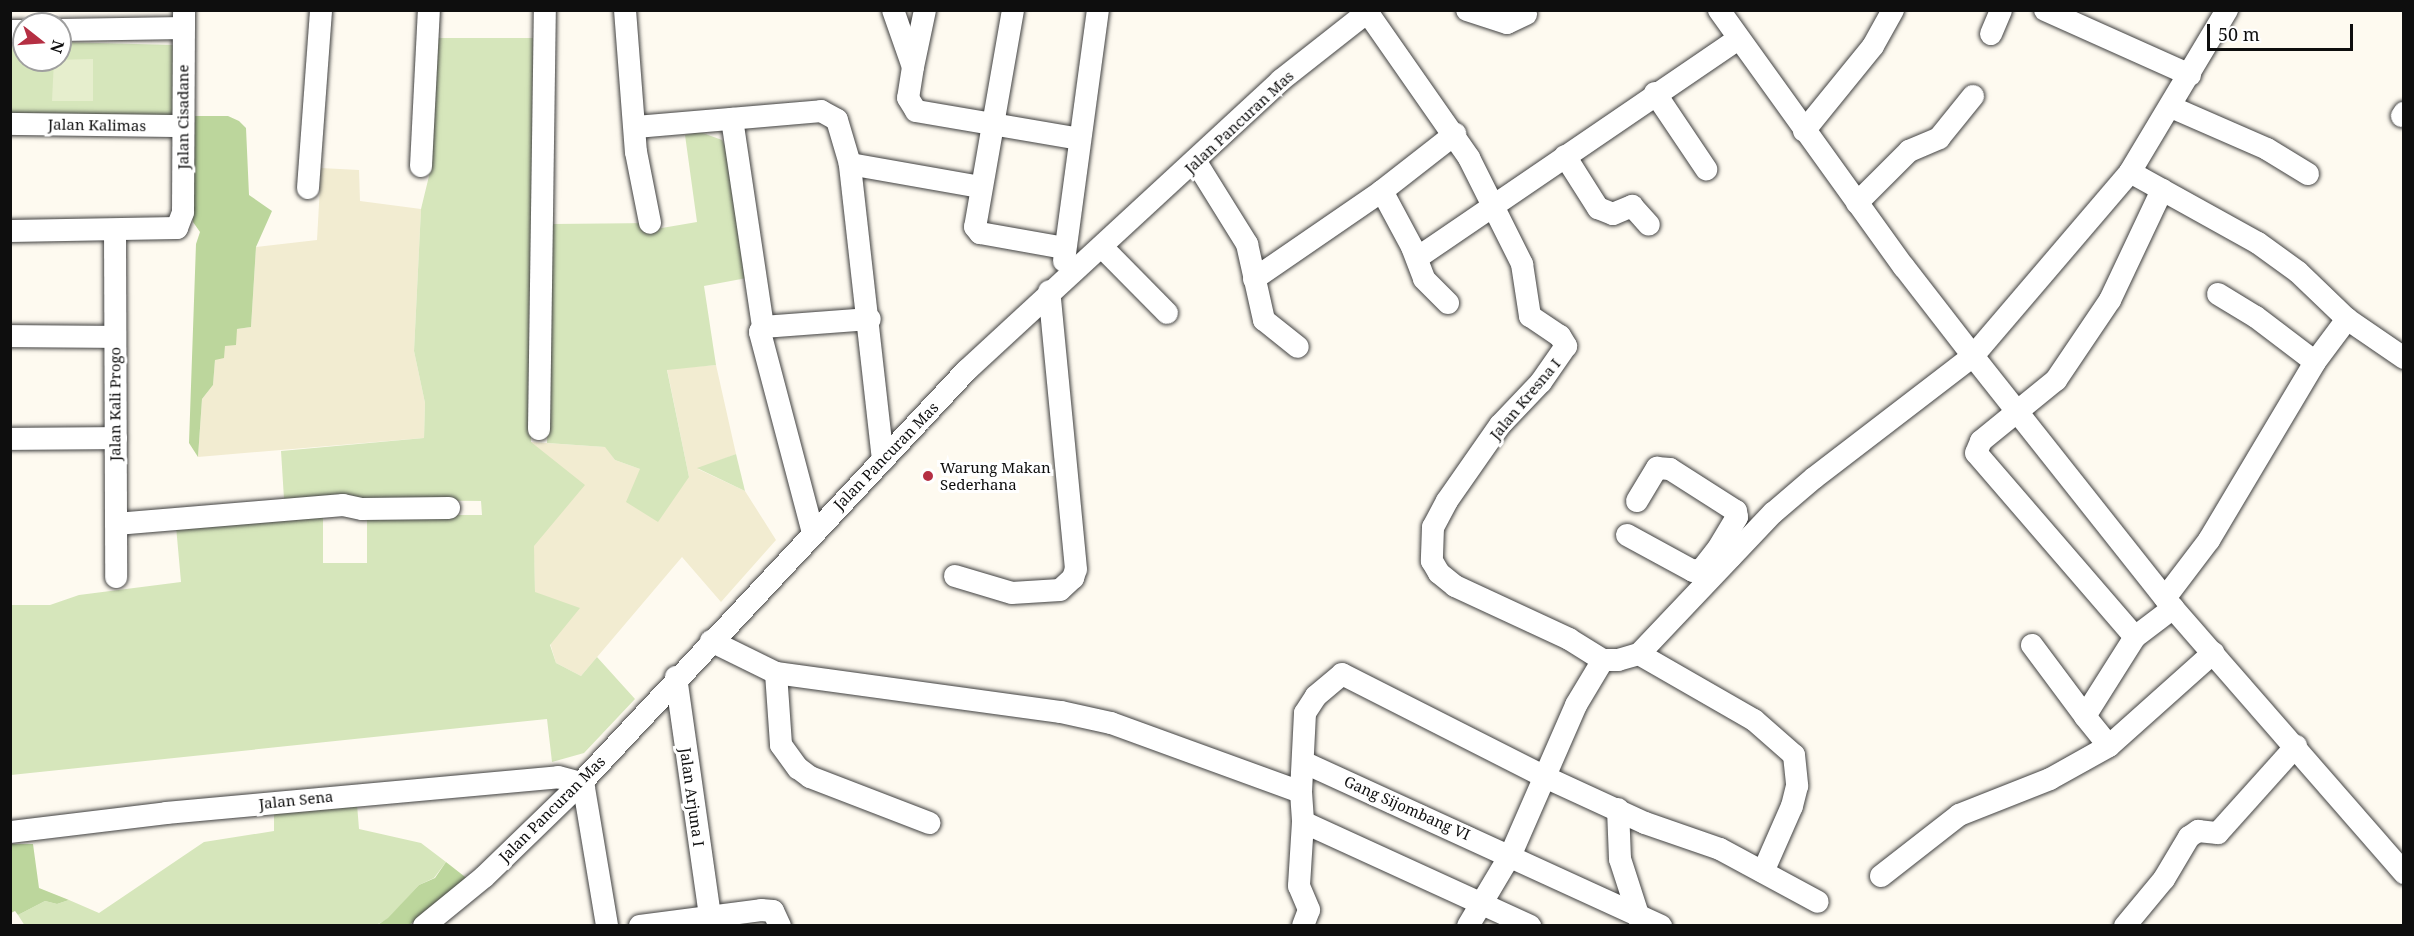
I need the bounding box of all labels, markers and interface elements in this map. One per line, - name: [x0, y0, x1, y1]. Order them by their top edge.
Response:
- north arrow: [12, 12, 72, 72]
- scale bar: [2210, 12, 2356, 50]
- text: 50 m: [2218, 22, 2260, 46]
- text: N: [45, 37, 70, 56]
- street label: Jalan Cisadane: [174, 64, 192, 170]
- street label: Jalan Pancuran Mas: [1181, 67, 1297, 177]
- street label: Jalan Kalimas: [48, 115, 146, 135]
- street label: Jalan Kali Progo: [106, 347, 124, 461]
- street label: Jalan Kresna I: [1486, 355, 1564, 443]
- street label: Jalan Pancuran Mas: [830, 398, 942, 514]
- place label: Warung Makan Sederhana: [940, 458, 1051, 493]
- marker: Warung Makan Sederhana: [921, 469, 935, 483]
- street label: Jalan Arjuna I: [676, 746, 708, 848]
- street label: Jalan Pancuran Mas: [495, 752, 609, 866]
- street label: Gang Sijombang VI: [1341, 772, 1473, 844]
- street label: Jalan Sena: [258, 787, 334, 813]

